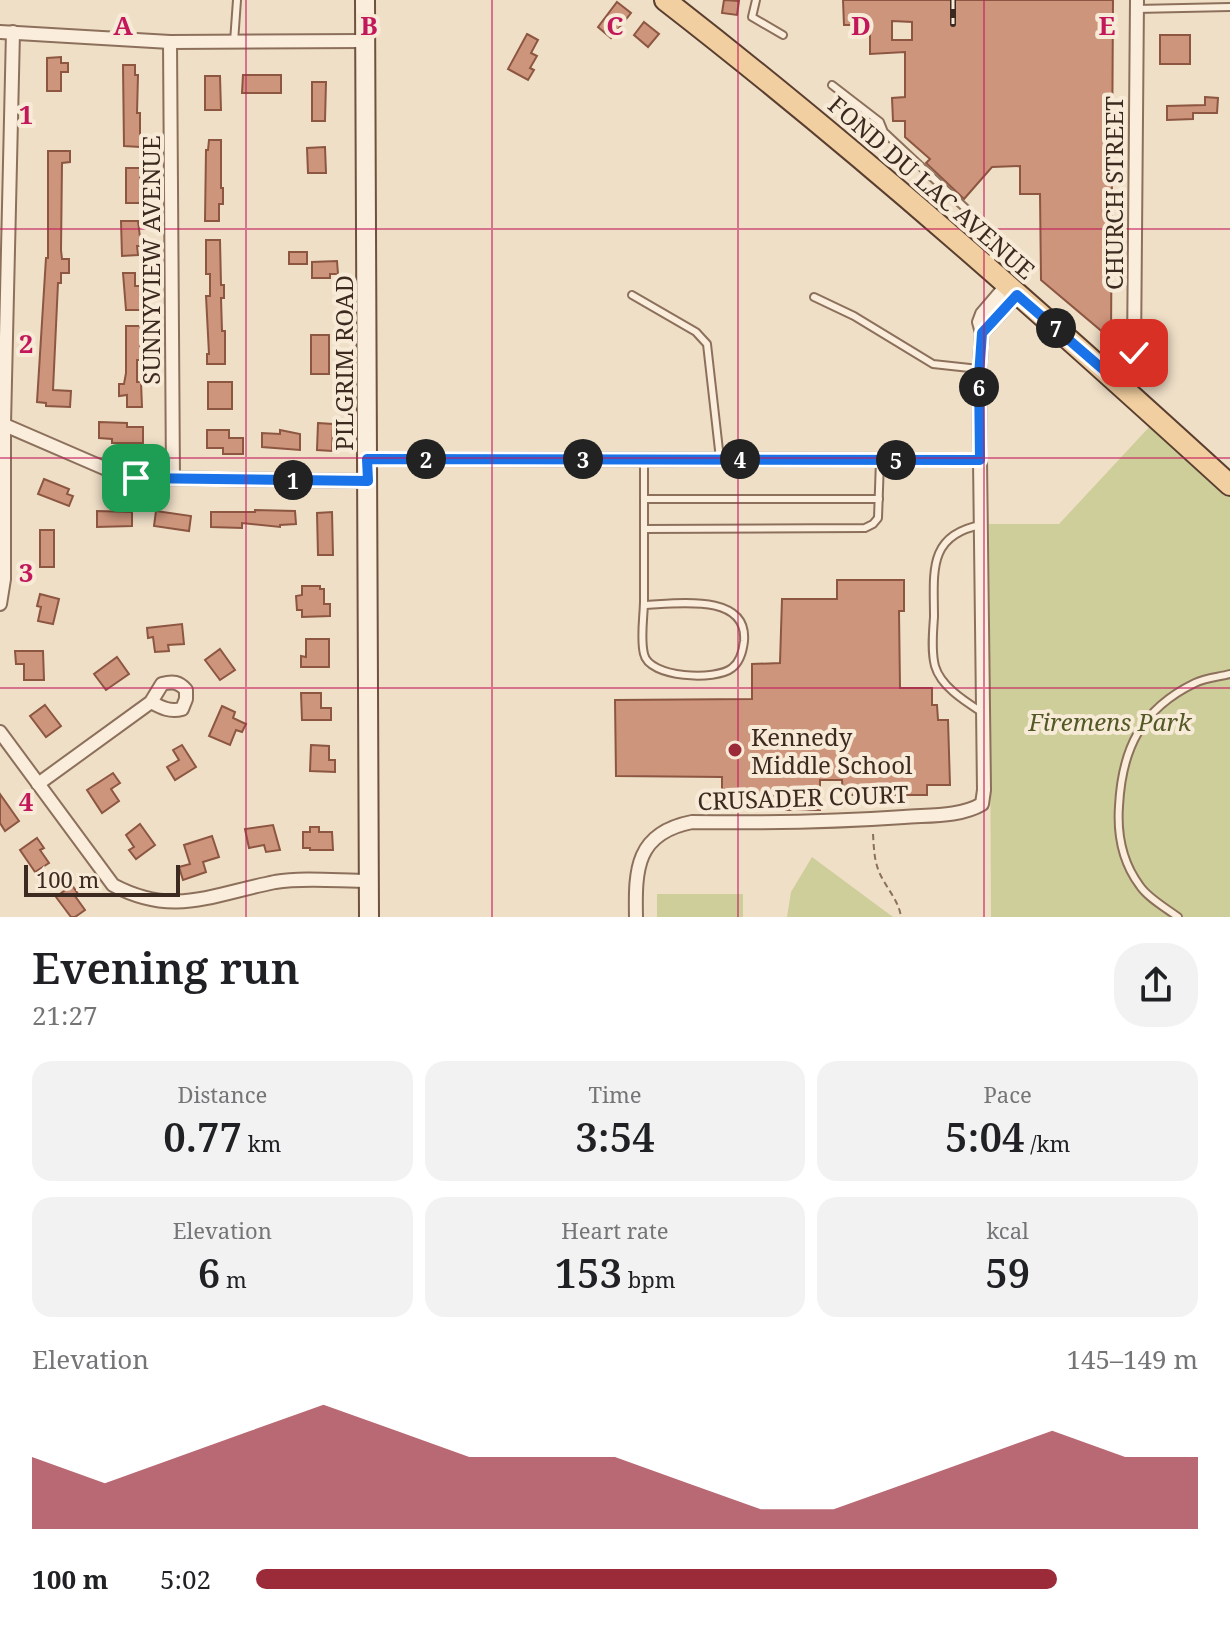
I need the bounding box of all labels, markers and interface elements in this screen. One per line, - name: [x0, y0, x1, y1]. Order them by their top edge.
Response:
- text: A: [113, 7, 133, 43]
- text: B: [360, 7, 378, 43]
- text: C: [606, 7, 624, 43]
- text: D: [851, 7, 871, 43]
- text: E: [1099, 7, 1116, 43]
- street label: FOND DU LAC AVENUE: [822, 88, 1042, 286]
- text: 1: [19, 96, 33, 132]
- street label: CHURCH STREET: [1097, 96, 1130, 290]
- street label: SUNNYVIEW AVENUE: [134, 135, 167, 385]
- street label: PILGRIM ROAD: [327, 275, 360, 451]
- pin: 7: [1036, 308, 1076, 348]
- text: 7: [1050, 313, 1062, 343]
- pin: [1100, 319, 1168, 387]
- text: 2: [19, 325, 33, 361]
- icon: check: [1112, 331, 1156, 375]
- pin: 6: [959, 367, 999, 407]
- text: 6: [973, 372, 985, 402]
- pin: 2: [406, 439, 446, 479]
- pin: 3: [563, 439, 603, 479]
- pin: 4: [720, 439, 760, 479]
- pin: 5: [876, 440, 916, 480]
- pin: [102, 444, 170, 512]
- text: 2: [420, 444, 432, 474]
- text: 3: [577, 444, 589, 474]
- text: 4: [734, 444, 746, 474]
- text: 5: [890, 445, 902, 475]
- icon: arrive: [114, 456, 158, 500]
- pin: 1: [273, 460, 313, 500]
- text: 1: [287, 465, 299, 495]
- text: 3: [19, 554, 33, 590]
- park label: Firemens Park: [1028, 705, 1193, 738]
- place label: Kennedy Middle School: [751, 720, 913, 781]
- marker: Kennedy Middle School: [726, 741, 744, 759]
- street label: CRUSADER COURT: [697, 777, 909, 817]
- text: 4: [19, 783, 34, 819]
- scale bar: [24, 861, 180, 897]
- text: 100 m: [36, 864, 99, 894]
- text: Evening run: [32, 937, 300, 997]
- button: share: [1114, 943, 1198, 1027]
- text: 21:27: [32, 997, 98, 1033]
- text: Distance: [177, 1079, 267, 1109]
- text: Time: [588, 1079, 642, 1109]
- text: Pace: [984, 1079, 1032, 1109]
- text: 0.77: [163, 1109, 242, 1164]
- text: 3:54: [575, 1109, 655, 1164]
- text: 5:04: [945, 1109, 1025, 1164]
- text: km: [242, 1128, 281, 1158]
- text: /km: [1025, 1128, 1070, 1158]
- text: Elevation: [173, 1215, 272, 1245]
- text: Heart rate: [561, 1215, 669, 1245]
- text: kcal: [986, 1215, 1029, 1245]
- text: 6: [198, 1245, 220, 1300]
- text: 153: [554, 1245, 622, 1300]
- text: 59: [985, 1245, 1030, 1300]
- text: m: [220, 1264, 247, 1294]
- text: bpm: [622, 1264, 676, 1294]
- text: Elevation: [32, 1341, 149, 1377]
- text: 145–149 m: [1066, 1341, 1198, 1377]
- text: 100 m: [32, 1561, 108, 1597]
- text: 5:02: [160, 1561, 211, 1597]

